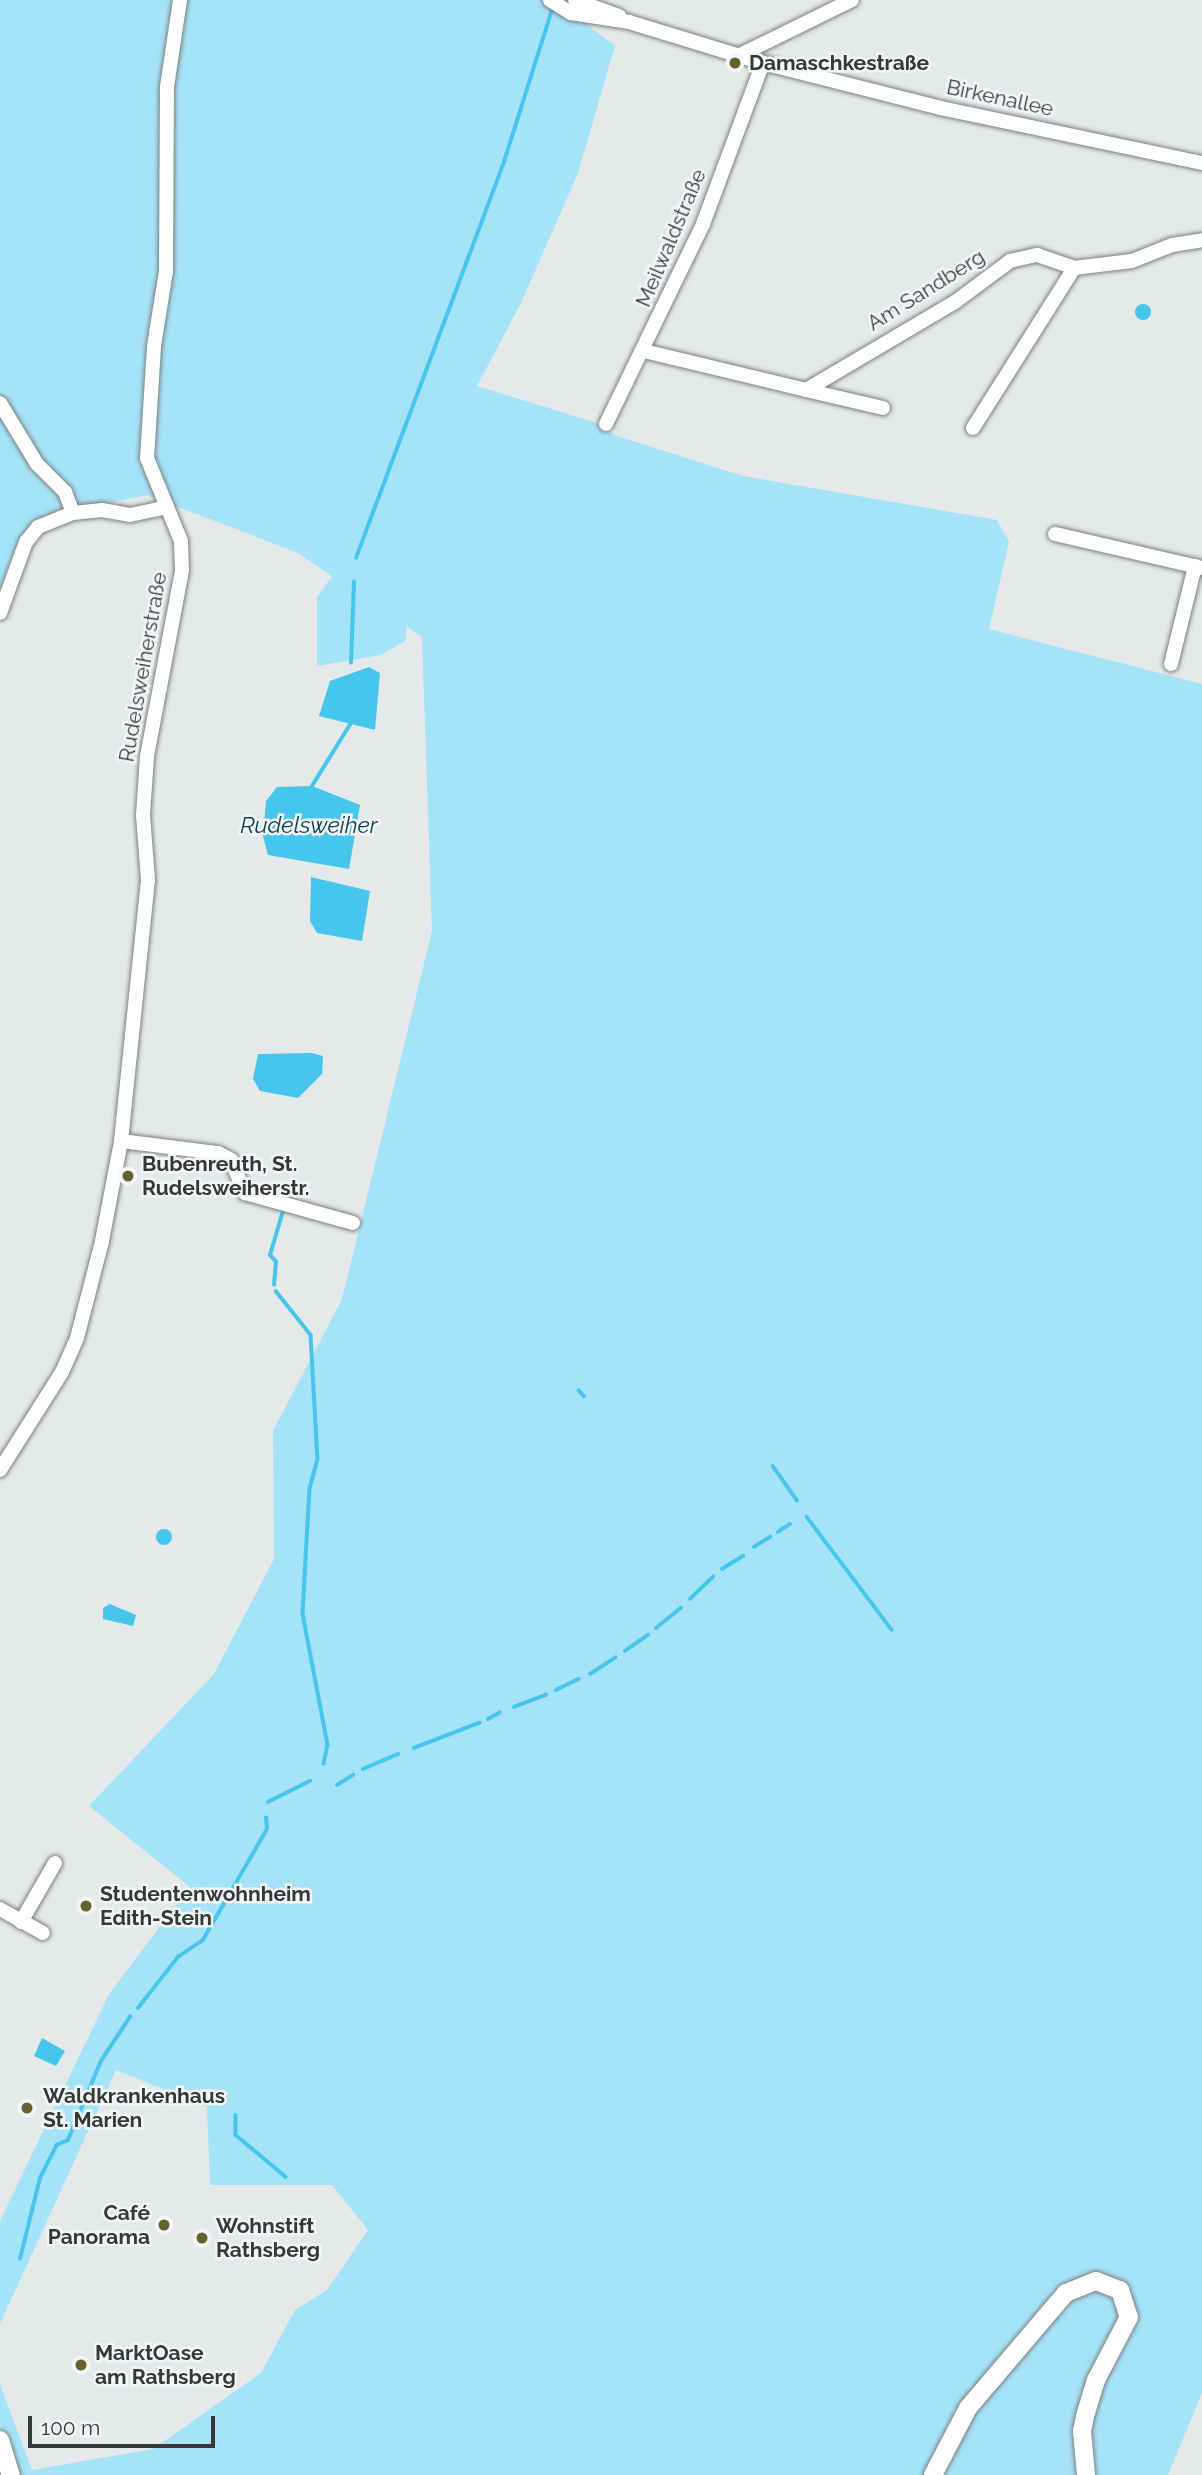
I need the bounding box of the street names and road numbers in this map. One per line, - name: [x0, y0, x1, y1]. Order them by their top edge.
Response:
- street label: Birkenallee: [944, 74, 1056, 122]
- street label: Meilwaldstraße: [631, 165, 711, 311]
- street label: Am Sandberg: [863, 244, 989, 336]
- street label: Rudelsweiherstraße: [114, 570, 172, 764]

